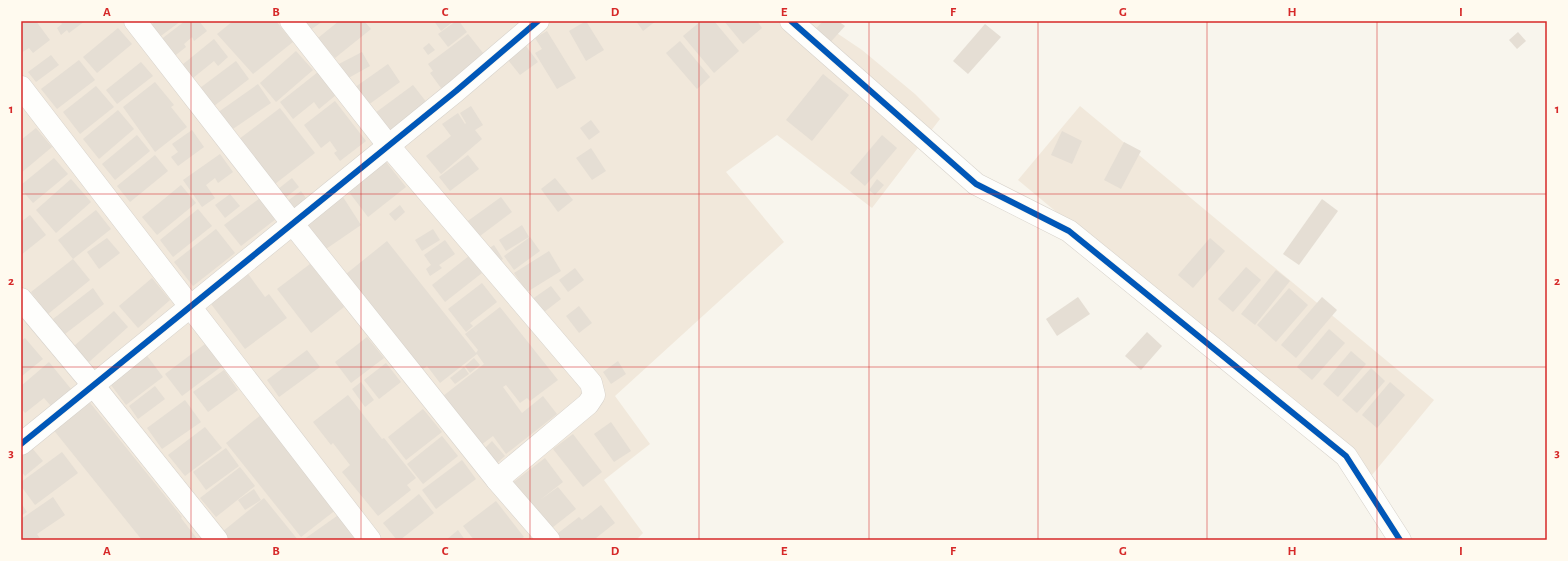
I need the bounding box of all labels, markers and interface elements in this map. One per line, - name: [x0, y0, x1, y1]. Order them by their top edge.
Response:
- text: A: [103, 6, 111, 19]
- text: B: [272, 6, 280, 19]
- text: C: [442, 6, 449, 19]
- text: D: [611, 6, 620, 19]
- text: E: [781, 6, 788, 19]
- text: F: [950, 6, 957, 19]
- text: G: [1119, 6, 1127, 19]
- text: H: [1287, 6, 1297, 19]
- text: I: [1459, 6, 1463, 19]
- text: 1: [9, 103, 13, 116]
- text: 1: [1555, 103, 1559, 116]
- text: 2: [8, 275, 14, 288]
- text: 2: [1554, 275, 1560, 288]
- text: 3: [8, 447, 14, 460]
- text: 3: [1554, 447, 1560, 460]
- text: A: [103, 545, 111, 558]
- text: B: [272, 545, 280, 558]
- text: C: [442, 545, 449, 558]
- text: D: [611, 545, 620, 558]
- text: E: [781, 545, 788, 558]
- text: F: [950, 545, 957, 558]
- text: G: [1119, 545, 1127, 558]
- text: H: [1287, 545, 1297, 558]
- text: I: [1459, 545, 1463, 558]

